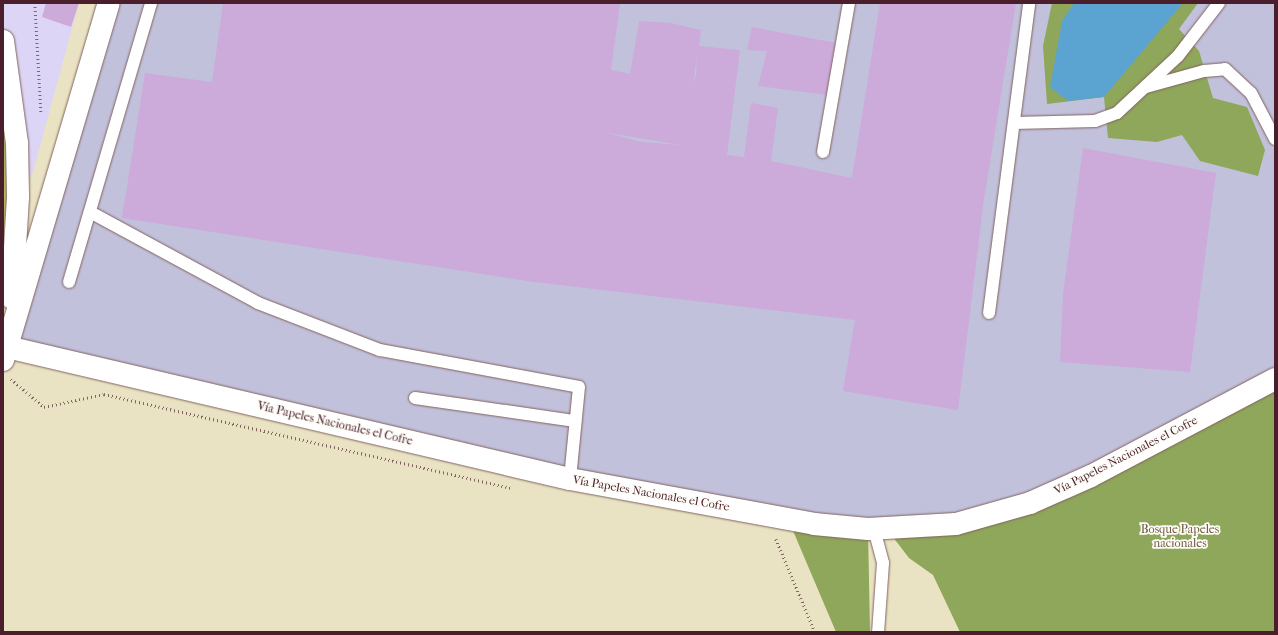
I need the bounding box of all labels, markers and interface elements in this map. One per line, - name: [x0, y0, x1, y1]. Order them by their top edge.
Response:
- street label: Vía Papeles Nacionales el Cofre: [256, 399, 414, 449]
- street label: Vía Papeles Nacionales el Cofre: [1052, 413, 1200, 499]
- street label: Vía Papeles Nacionales el Cofre: [571, 473, 731, 515]
- park label: Bosque Papeles nacionales: [1141, 523, 1219, 551]

